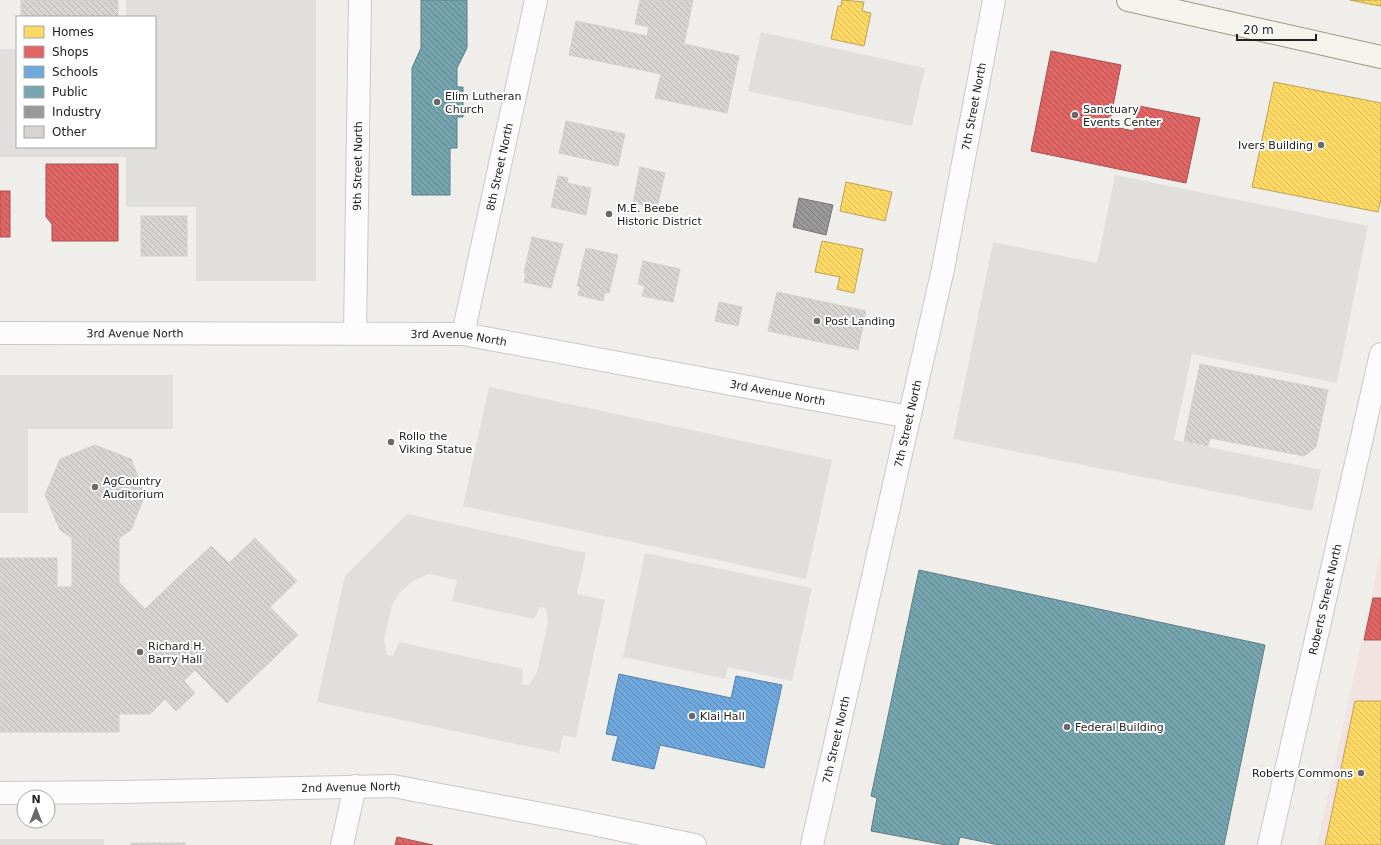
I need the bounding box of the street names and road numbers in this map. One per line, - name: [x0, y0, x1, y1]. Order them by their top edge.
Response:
- street label: 7th Street North: [959, 61, 989, 152]
- street label: 9th Street North: [350, 121, 365, 211]
- street label: 8th Street North: [484, 122, 515, 212]
- street label: 3rd Avenue North: [86, 327, 184, 340]
- street label: 3rd Avenue North: [410, 327, 508, 349]
- street label: 3rd Avenue North: [729, 377, 827, 408]
- street label: 7th Street North: [892, 379, 924, 469]
- street label: Roberts Street North: [1306, 542, 1344, 656]
- street label: 7th Street North: [820, 695, 852, 785]
- street label: 2nd Avenue North: [301, 779, 402, 795]

